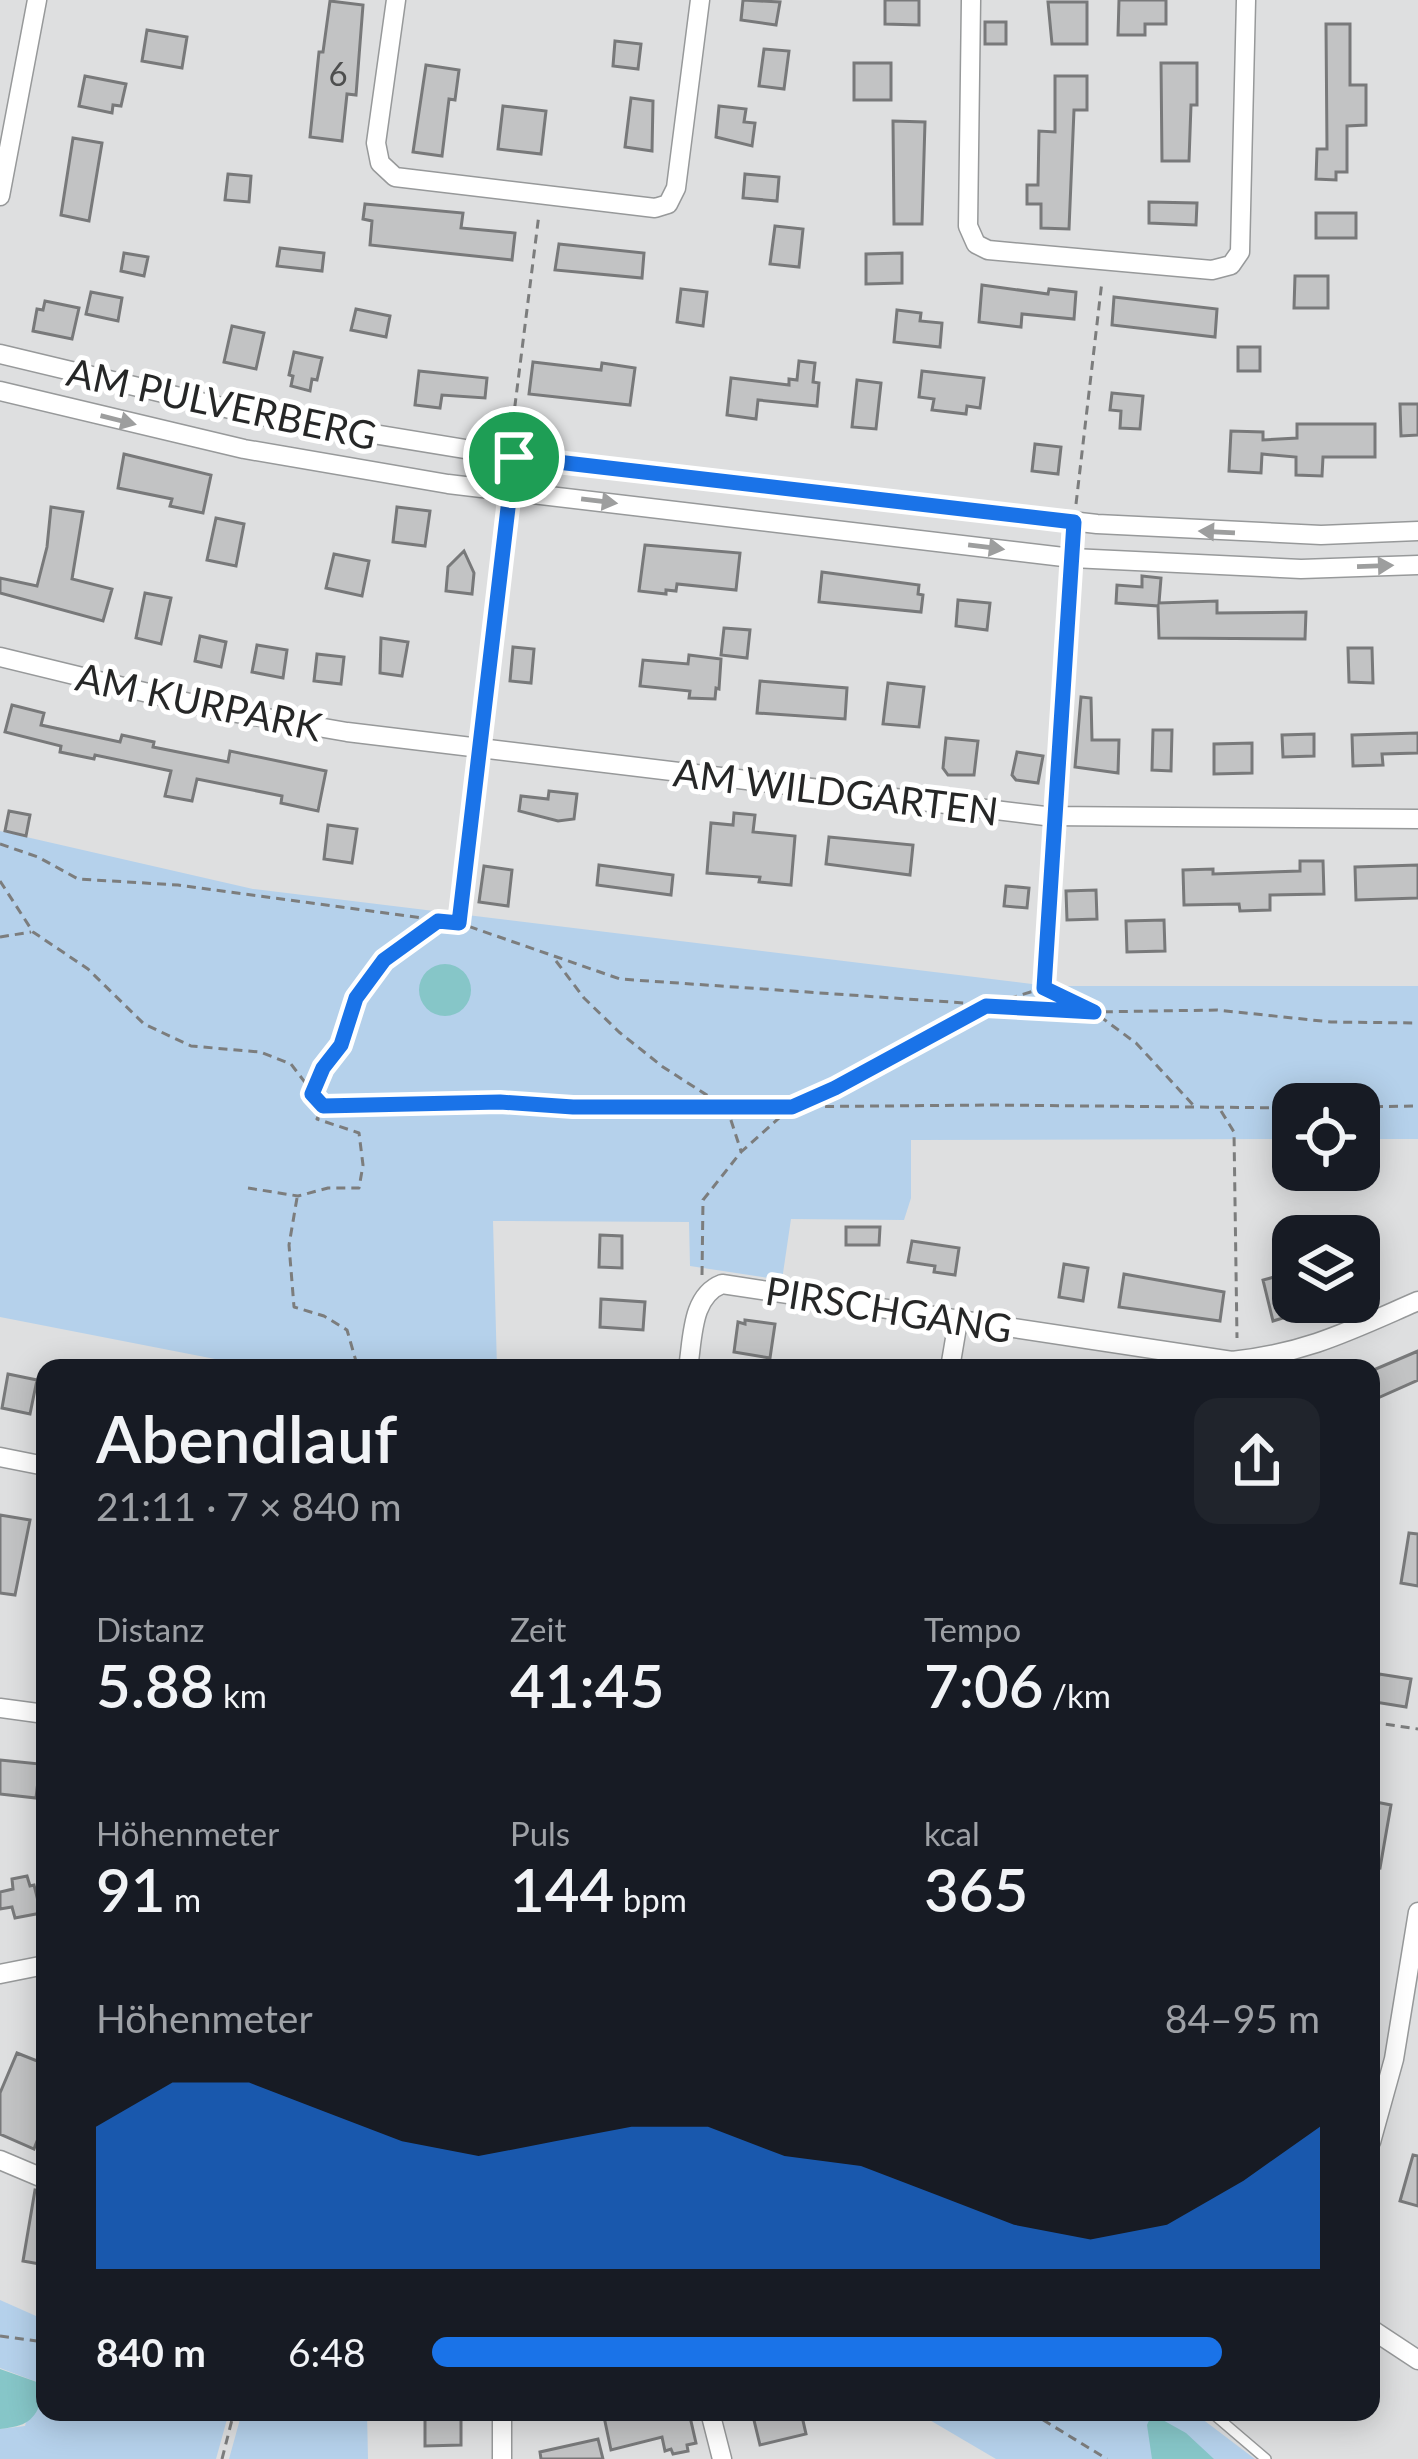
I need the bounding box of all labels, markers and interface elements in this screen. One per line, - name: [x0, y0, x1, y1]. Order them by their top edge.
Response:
- house number: 6: [328, 53, 348, 93]
- street label: AM PULVERBERG: [63, 348, 381, 458]
- pin: [463, 406, 565, 508]
- one-way arrow: [99, 411, 136, 430]
- icon: arrive: [481, 424, 547, 490]
- one-way arrow: [581, 492, 618, 511]
- one-way arrow: [1197, 522, 1235, 541]
- one-way arrow: [968, 538, 1005, 557]
- one-way arrow: [1357, 557, 1395, 576]
- street label: AM KURPARK: [72, 653, 326, 749]
- street label: AM WILDGARTEN: [671, 748, 1001, 834]
- map controls: [1272, 1083, 1380, 1323]
- button: locate: [1272, 1083, 1380, 1191]
- button: layers: [1272, 1215, 1380, 1323]
- street label: PIRSCHGANG: [763, 1267, 1015, 1351]
- text: Abendlauf: [96, 1398, 397, 1477]
- button: share: [1194, 1398, 1320, 1524]
- text: 21:11 · 7 × 840 m: [96, 1483, 401, 1529]
- text: Distanz: [96, 1609, 205, 1649]
- text: Zeit: [510, 1609, 566, 1649]
- text: Tempo: [924, 1609, 1021, 1649]
- text: 5.88: [96, 1649, 215, 1721]
- text: 41:45: [510, 1649, 664, 1721]
- text: 7:06: [924, 1649, 1044, 1721]
- text: km: [215, 1675, 267, 1715]
- text: /km: [1044, 1675, 1111, 1715]
- text: Höhenmeter: [96, 1813, 279, 1853]
- text: Puls: [510, 1813, 570, 1853]
- text: kcal: [924, 1813, 980, 1853]
- text: 91: [96, 1853, 166, 1925]
- text: 144: [510, 1853, 614, 1925]
- text: 365: [924, 1853, 1028, 1925]
- text: m: [166, 1879, 201, 1919]
- text: bpm: [614, 1879, 687, 1919]
- text: Höhenmeter: [96, 1995, 313, 2041]
- text: 84–95 m: [1165, 1995, 1320, 2041]
- text: 840 m: [96, 2329, 206, 2375]
- text: 6:48: [288, 2329, 366, 2375]

